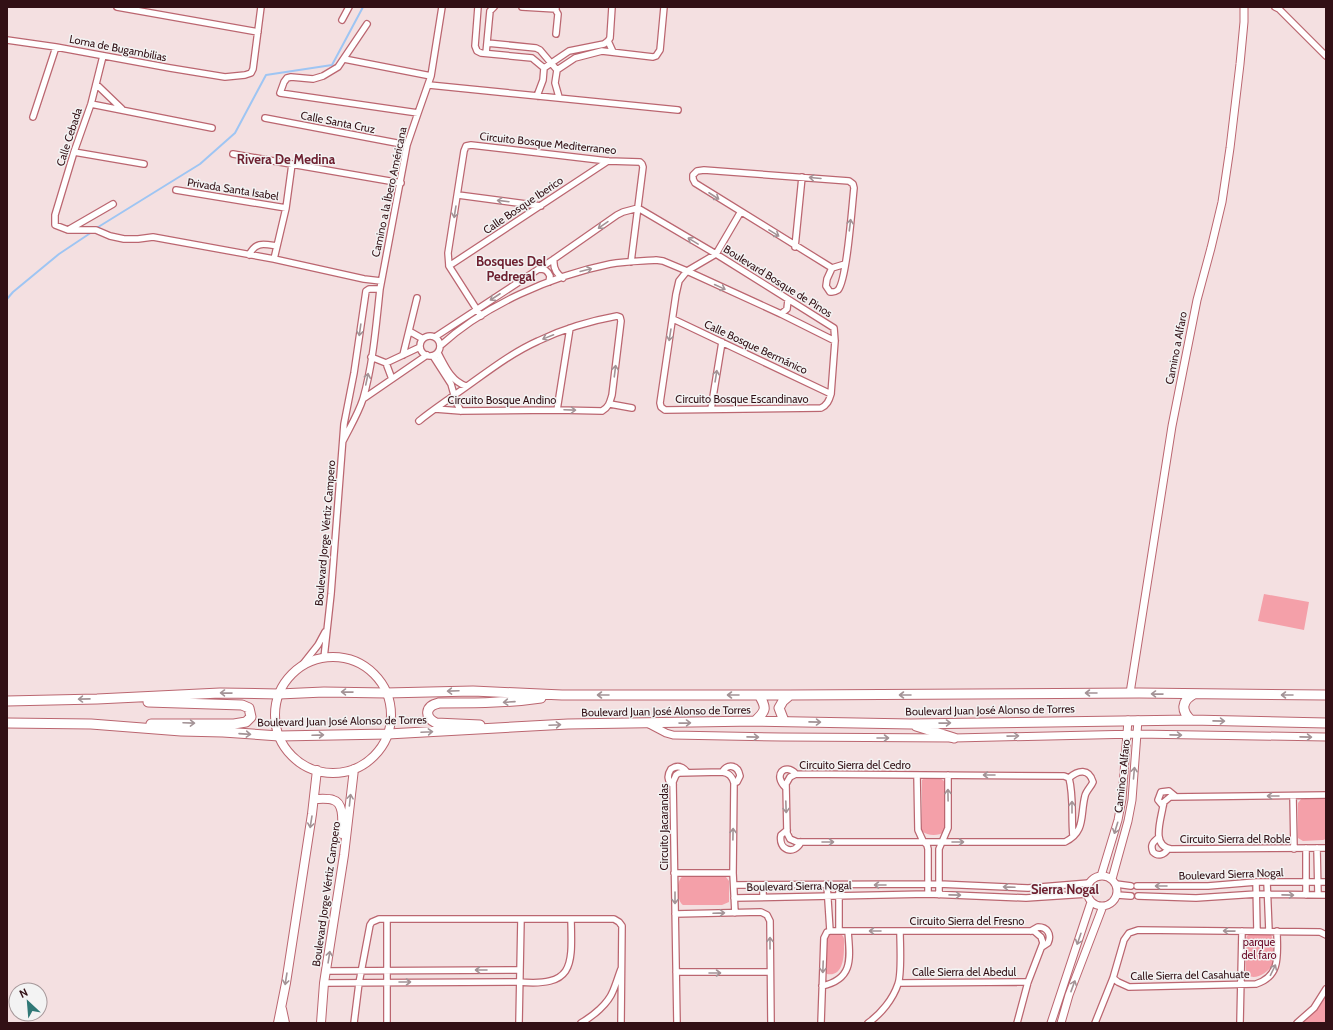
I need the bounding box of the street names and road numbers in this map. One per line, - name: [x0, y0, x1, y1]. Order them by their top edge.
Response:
- street label: Loma de Bugambilias: [68, 32, 168, 64]
- street label: Calle Cebada: [53, 105, 85, 168]
- street label: Calle Santa Cruz: [300, 108, 376, 136]
- street label: Camino a la Íbero Américana: [368, 125, 410, 258]
- street label: Circuito Bosque Mediterraneo: [479, 129, 617, 157]
- street label: Calle Bosque Iberico: [480, 173, 566, 237]
- street label: Privada Santa Isabel: [186, 175, 280, 203]
- street label: Boulevard Bosque de Pinos: [721, 242, 835, 320]
- street label: Camino a Alfaro: [1162, 310, 1190, 386]
- street label: Calle Bosque Bermánico: [702, 317, 810, 377]
- street label: Circuito Bosque Escandinavo: [675, 392, 809, 406]
- street label: Circuito Bosque Andino: [448, 393, 556, 407]
- street label: Boulevard Jorge Vértiz Campero: [312, 459, 338, 607]
- street label: Boulevard Juan José Alonso de Torres: [905, 702, 1075, 718]
- street label: Boulevard Juan José Alonso de Torres: [581, 703, 751, 719]
- street label: Boulevard Juan José Alonso de Torres: [257, 713, 427, 729]
- street label: Camino a Alfaro: [1111, 738, 1133, 814]
- street label: Circuito Sierra del Cedro: [799, 758, 911, 772]
- street label: Circuito Jacarandas: [657, 783, 671, 871]
- street label: Boulevard Jorge Vértiz Campero: [309, 821, 343, 967]
- street label: Circuito Sierra del Roble: [1180, 832, 1291, 846]
- street label: Boulevard Sierra Nogal: [1178, 865, 1284, 883]
- street label: Boulevard Sierra Nogal: [746, 878, 852, 894]
- street label: Circuito Sierra del Fresno: [910, 914, 1024, 928]
- street label: Calle Sierra del Abedul: [912, 965, 1016, 979]
- street label: Calle Sierra del Casahuate: [1130, 967, 1250, 983]

